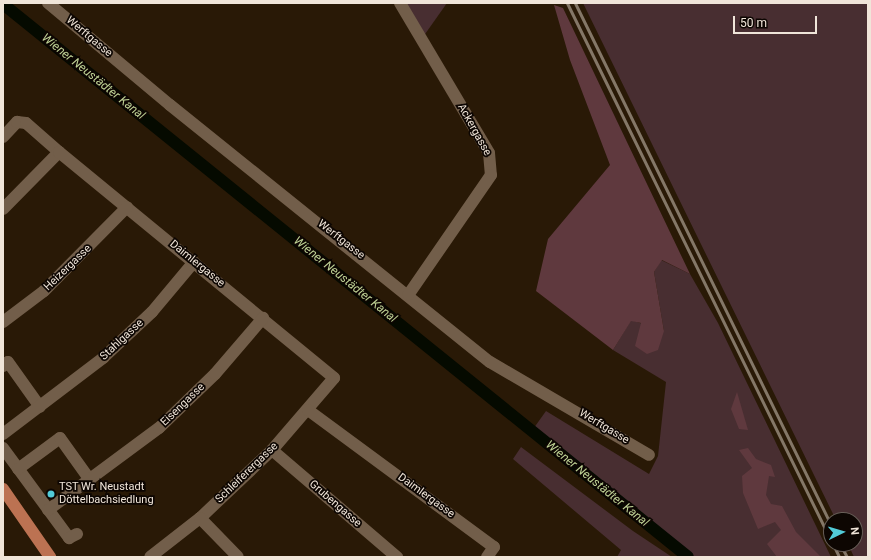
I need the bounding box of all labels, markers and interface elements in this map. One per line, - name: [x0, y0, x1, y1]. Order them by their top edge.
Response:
- scale bar: [735, 8, 819, 34]
- street label: Werftgasse: [63, 14, 115, 60]
- text: 50 m: [740, 16, 767, 30]
- water label: Wiener Neustädter Kanal: [39, 31, 147, 123]
- street label: Ackergasse: [454, 102, 494, 158]
- street label: Werftgasse: [315, 218, 367, 262]
- water label: Wiener Neustädter Kanal: [291, 234, 399, 326]
- street label: Daimlergasse: [167, 238, 227, 290]
- street label: Heizergasse: [42, 242, 94, 294]
- street label: Stahlgasse: [98, 317, 146, 363]
- street label: Eisengasse: [158, 381, 208, 429]
- street label: Werftgasse: [577, 407, 631, 447]
- water label: Wiener Neustädter Kanal: [543, 438, 651, 530]
- street label: Schleiferergasse: [213, 440, 281, 506]
- street label: Daimlergasse: [395, 471, 457, 521]
- street label: Grubengasse: [306, 478, 364, 530]
- place label: TST Wr. Neustadt Döttelbachsiedlung: [59, 481, 154, 507]
- marker: TST Wr. Neustadt Döttelbachsiedlung: [46, 489, 56, 499]
- north arrow: [823, 512, 863, 552]
- text: N: [848, 527, 861, 535]

